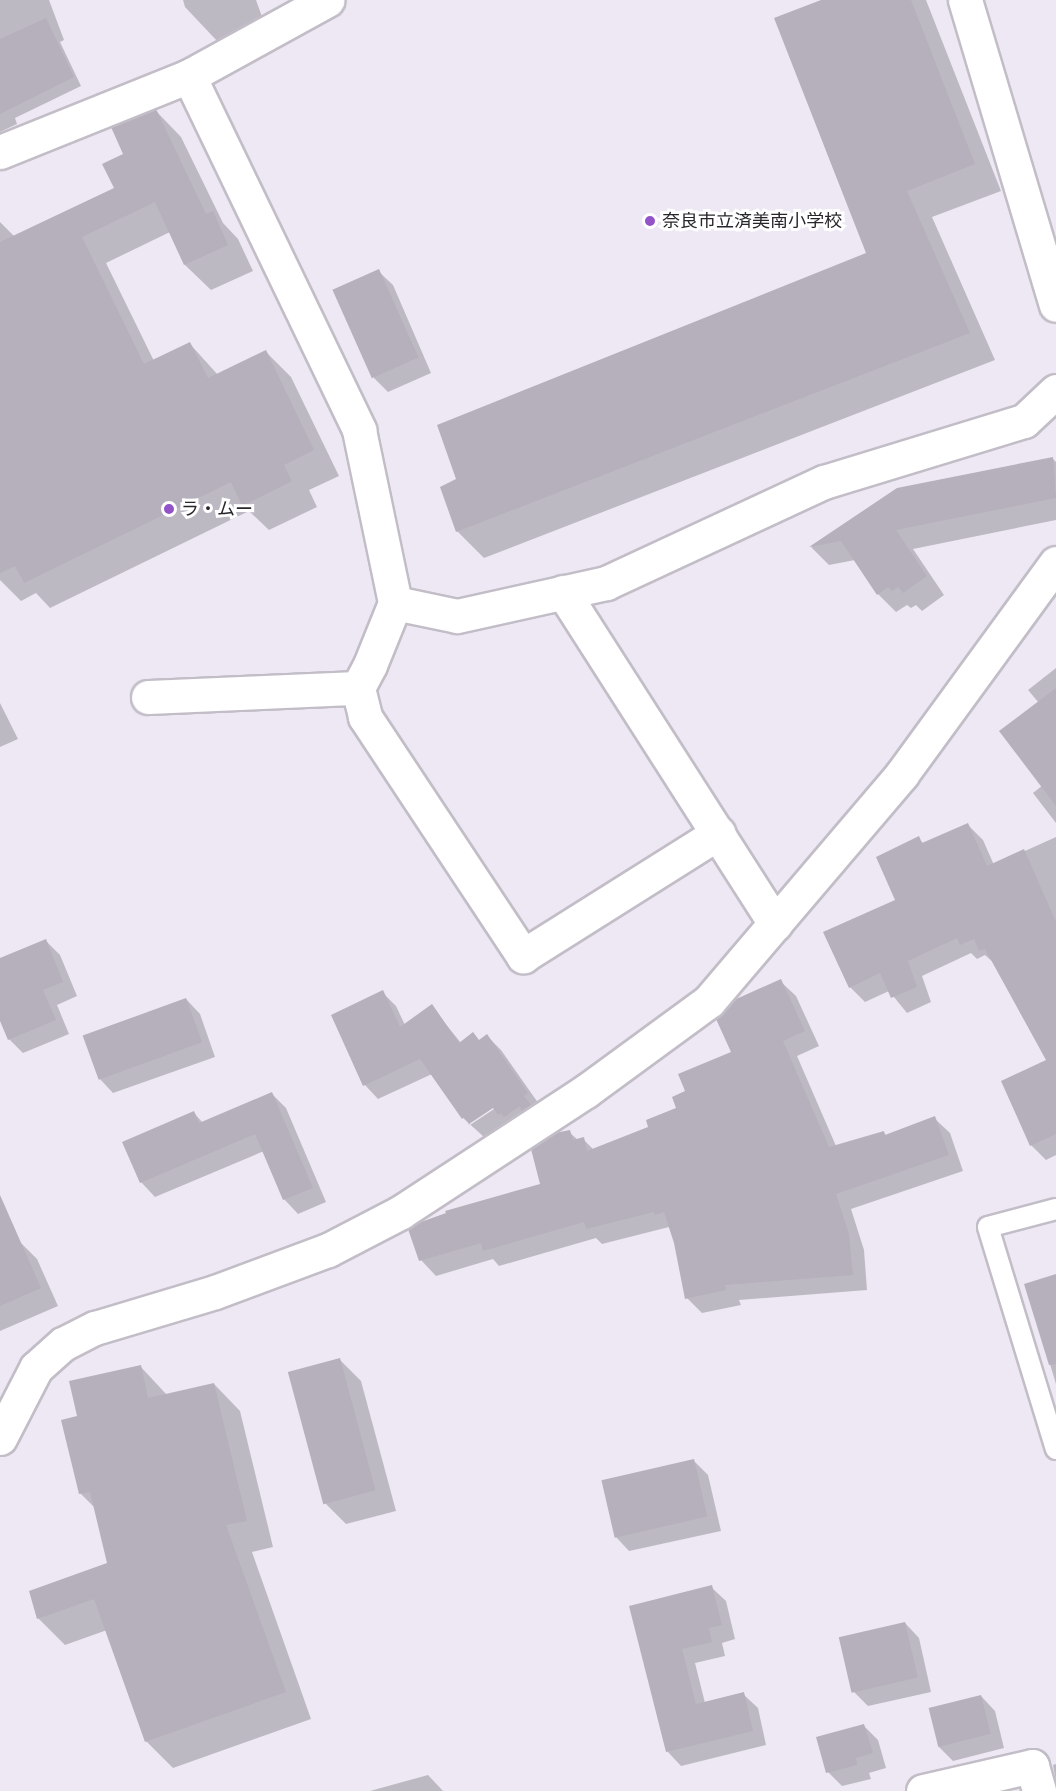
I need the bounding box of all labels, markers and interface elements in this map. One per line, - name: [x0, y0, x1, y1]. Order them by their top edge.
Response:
- place label: 奈良市立済美南小学校: [662, 210, 842, 232]
- marker: 奈良市立済美南小学校: [643, 214, 657, 228]
- place label: ラ・ムー: [181, 498, 253, 520]
- marker: ラ・ムー: [162, 502, 176, 516]

